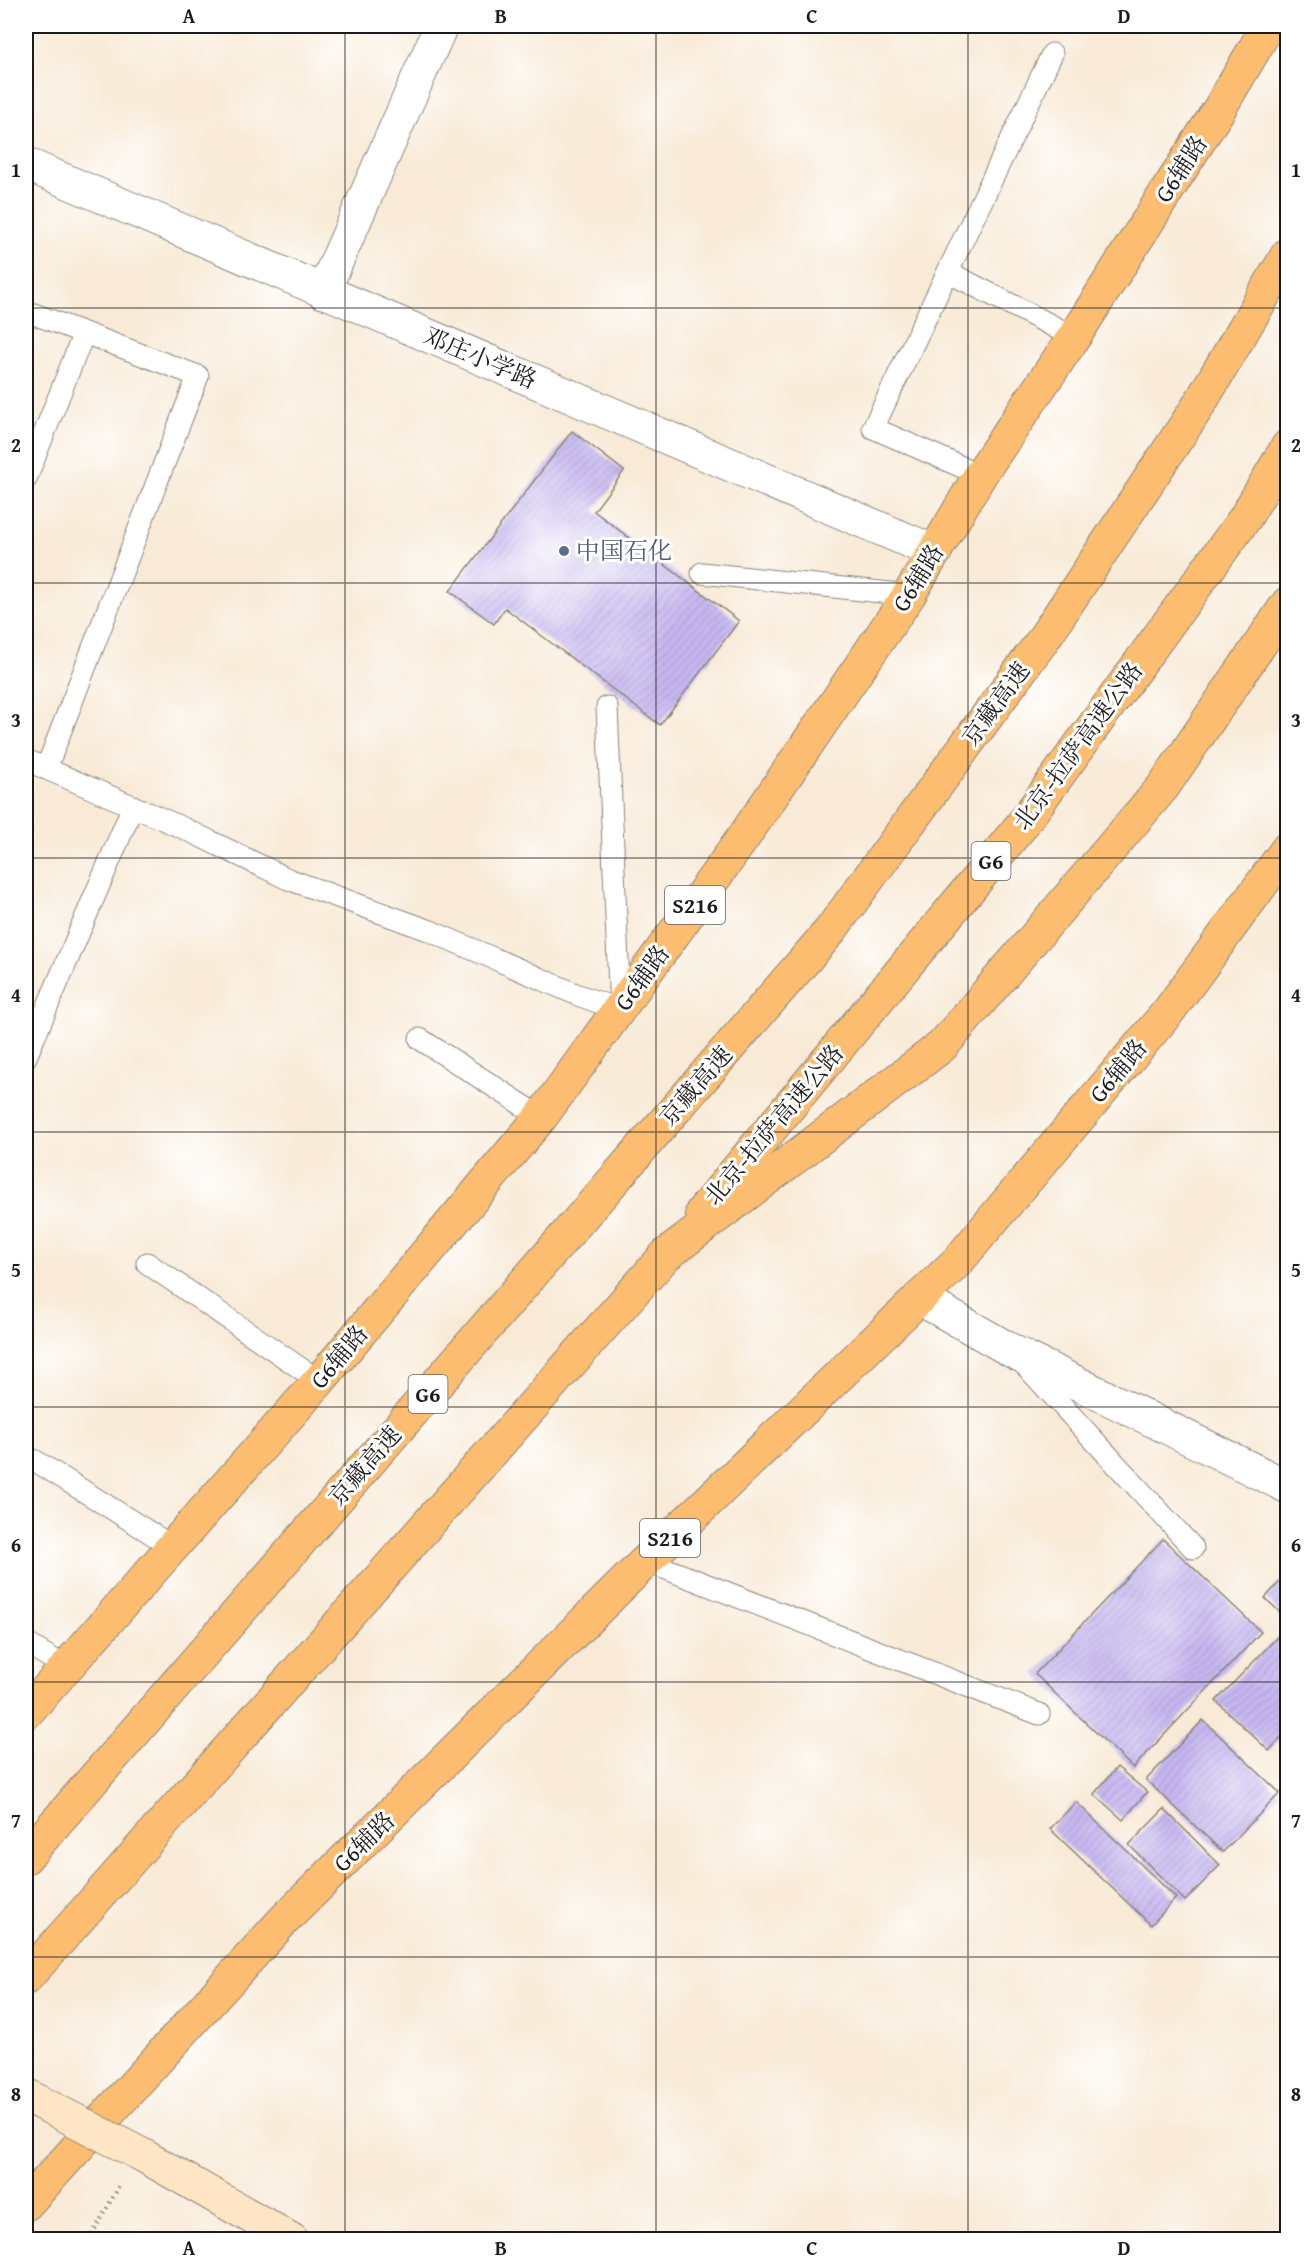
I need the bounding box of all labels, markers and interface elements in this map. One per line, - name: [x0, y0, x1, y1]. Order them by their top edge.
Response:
- text: A: [183, 1, 196, 30]
- text: B: [495, 1, 507, 30]
- text: C: [806, 1, 818, 30]
- text: D: [1117, 1, 1131, 30]
- street label: G6辅路: [1146, 128, 1215, 209]
- text: 1: [11, 155, 21, 184]
- text: 1: [1291, 155, 1301, 184]
- street label: 邓庄小学路: [418, 318, 542, 397]
- text: 2: [11, 430, 21, 459]
- text: 2: [1291, 430, 1301, 459]
- place label: 中国石化: [576, 533, 672, 568]
- street label: G6辅路: [883, 537, 952, 618]
- marker: 中国石化: [557, 544, 571, 558]
- street label: 北京-拉萨高速公路: [1005, 654, 1151, 837]
- street label: 京藏高速: [953, 655, 1038, 753]
- text: 3: [11, 705, 21, 734]
- text: 3: [1291, 705, 1301, 734]
- road number: G6: [972, 842, 1010, 880]
- road number: S216: [665, 886, 725, 924]
- street label: G6辅路: [606, 938, 677, 1018]
- text: 4: [11, 980, 21, 1009]
- text: 4: [1291, 980, 1301, 1009]
- street label: G6辅路: [1081, 1031, 1155, 1110]
- street label: 北京-拉萨高速公路: [696, 1037, 851, 1213]
- street label: 京藏高速: [651, 1038, 740, 1133]
- text: 5: [11, 1255, 21, 1284]
- text: 5: [1291, 1255, 1301, 1284]
- street label: G6辅路: [302, 1317, 376, 1396]
- road number: G6: [408, 1375, 448, 1413]
- street label: 京藏高速: [320, 1418, 409, 1513]
- road number: S216: [640, 1519, 700, 1557]
- text: 6: [11, 1530, 21, 1559]
- text: 6: [1291, 1530, 1301, 1559]
- street label: G6辅路: [325, 1803, 402, 1880]
- text: 7: [11, 1805, 21, 1834]
- text: 7: [1291, 1805, 1301, 1834]
- text: 8: [11, 2079, 21, 2108]
- text: 8: [1291, 2079, 1301, 2108]
- text: A: [183, 2233, 196, 2262]
- text: B: [495, 2233, 507, 2262]
- text: C: [806, 2233, 818, 2262]
- text: D: [1117, 2233, 1131, 2262]

